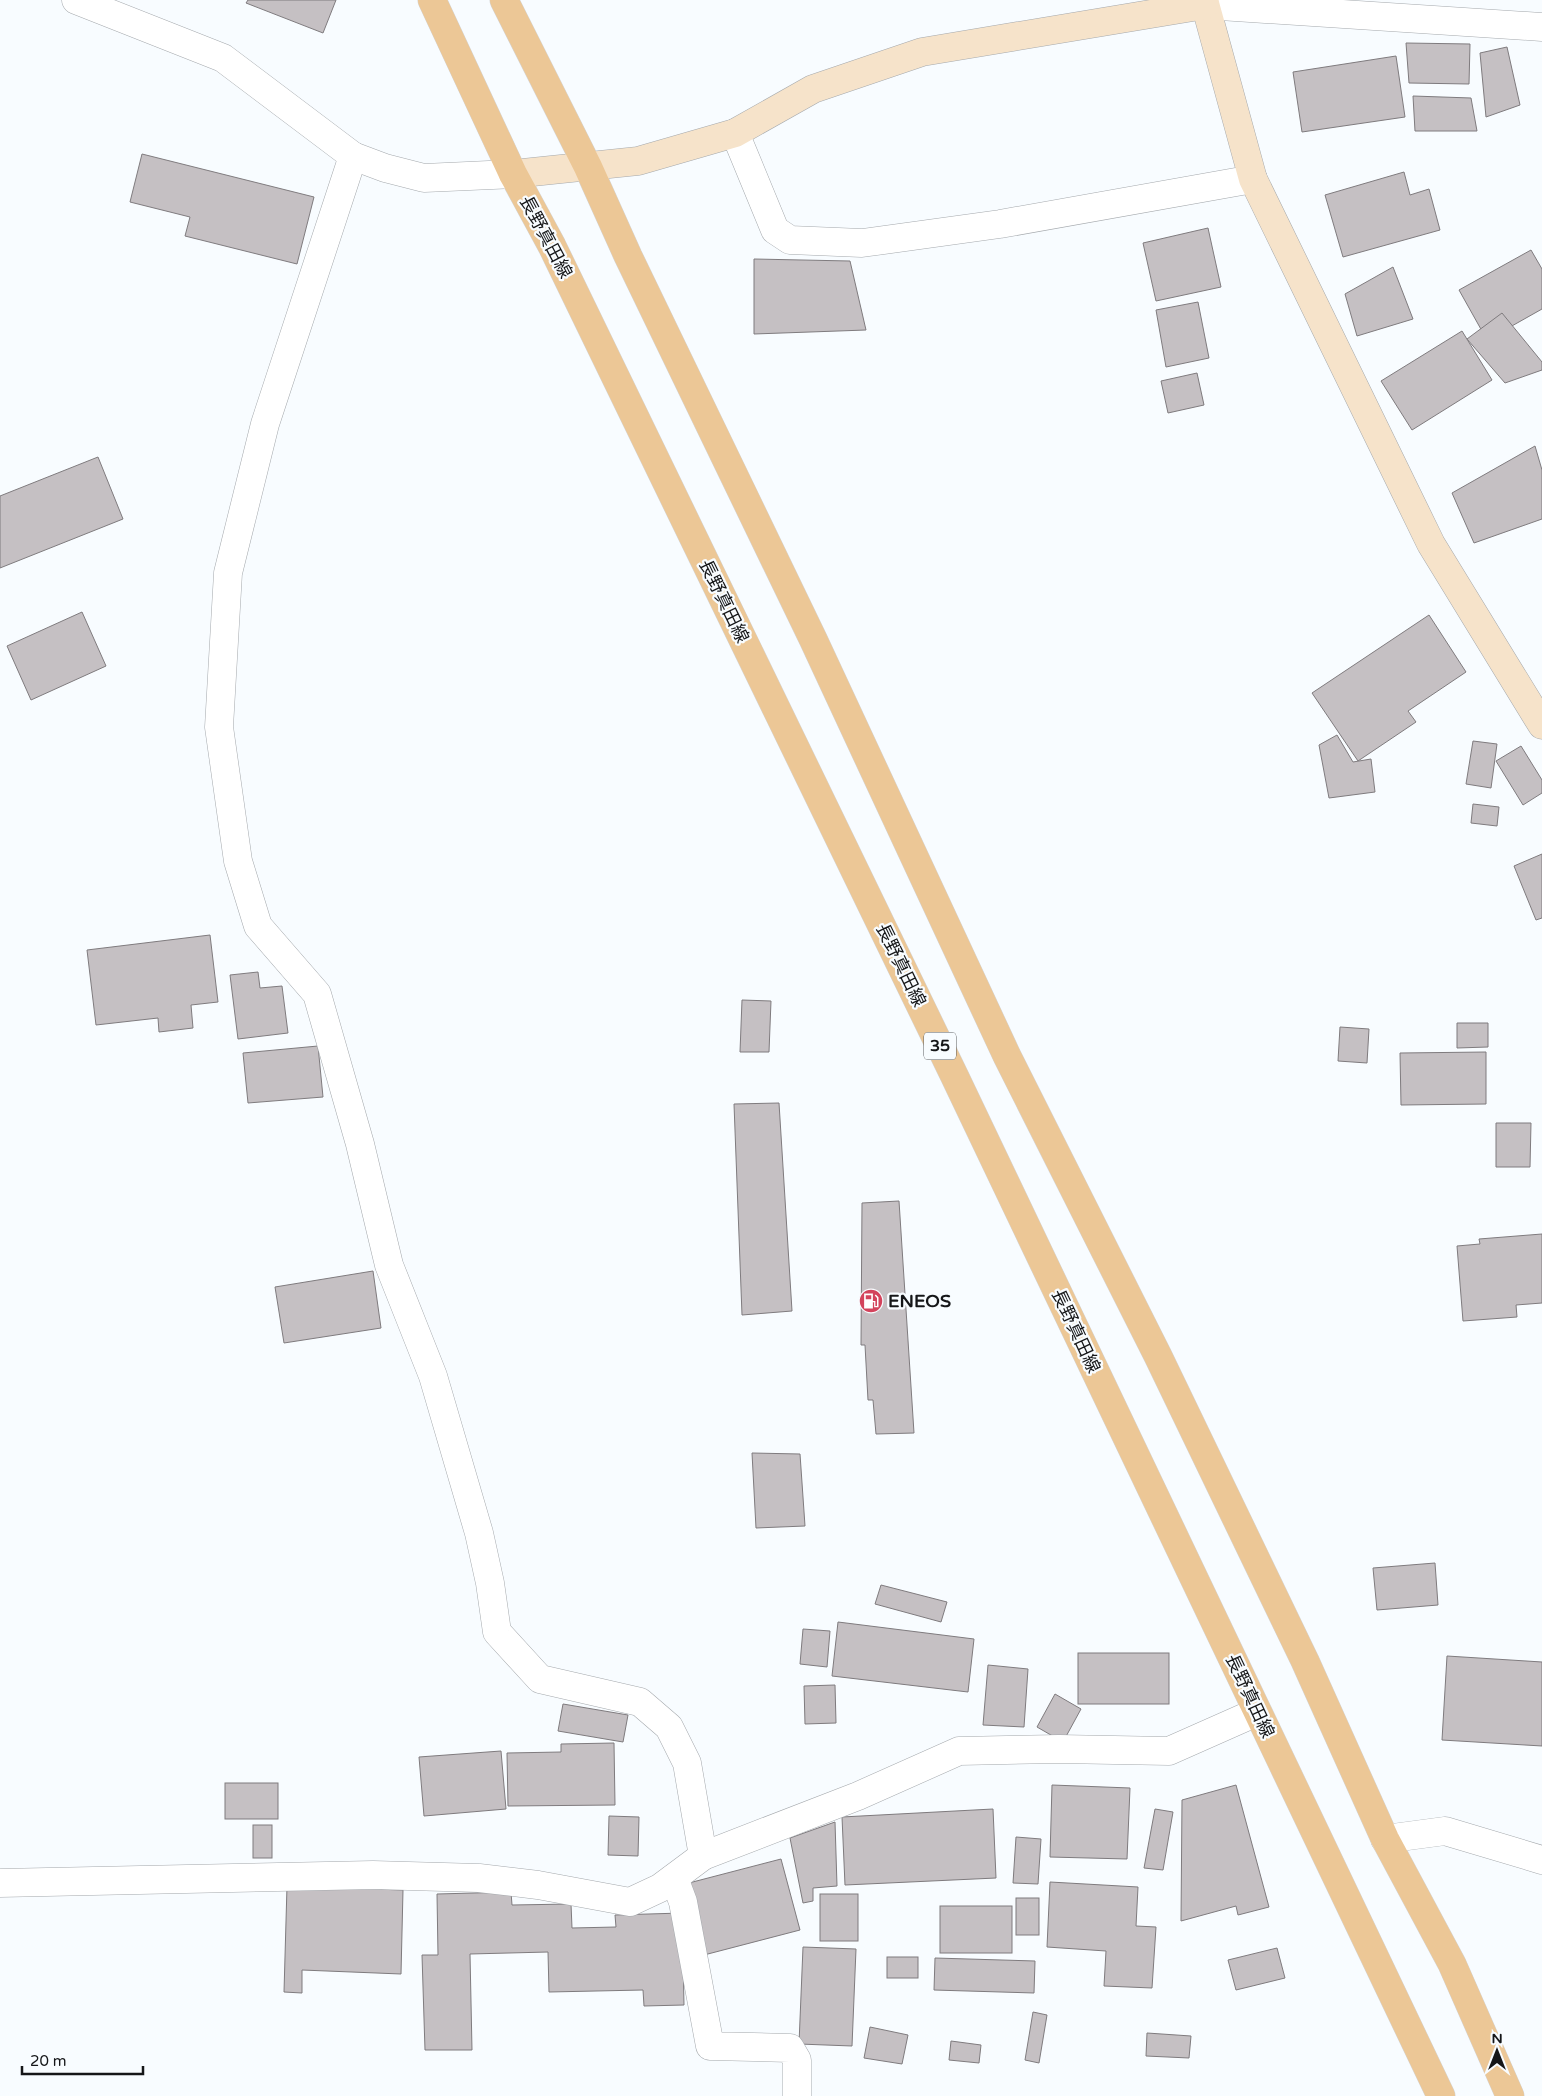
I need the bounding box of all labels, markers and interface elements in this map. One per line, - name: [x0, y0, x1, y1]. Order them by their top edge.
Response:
- street label: 長野真田線: [515, 192, 577, 282]
- street label: 長野真田線: [694, 556, 754, 646]
- street label: 長野真田線: [871, 920, 931, 1010]
- road number: 35: [924, 1032, 956, 1060]
- street label: 長野真田線: [1047, 1286, 1105, 1376]
- fuel station icon: ENEOS: [858, 1288, 884, 1314]
- place label: ENEOS: [888, 1290, 951, 1312]
- street label: 長野真田線: [1221, 1651, 1279, 1741]
- north arrow: [1472, 2026, 1522, 2076]
- text: N: [1491, 2030, 1503, 2047]
- scale bar: [22, 2044, 144, 2076]
- text: 20 m: [30, 2052, 67, 2070]

